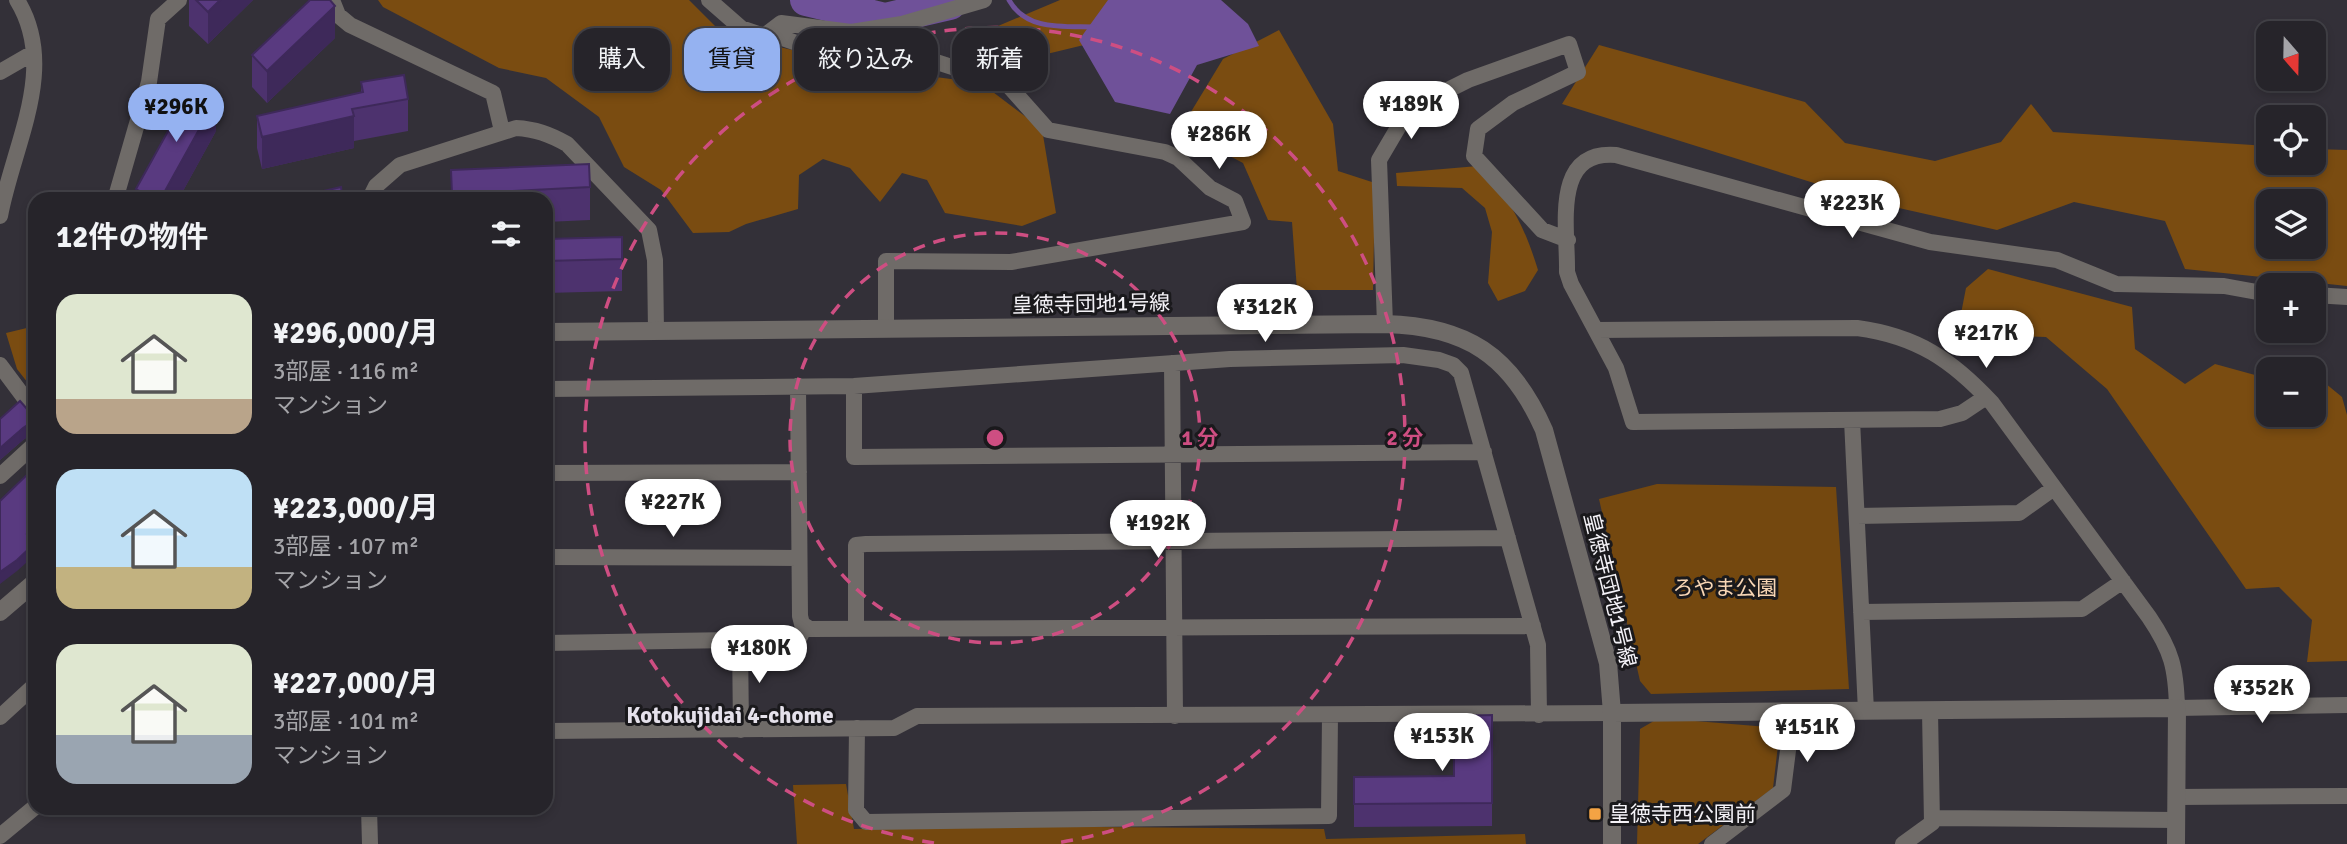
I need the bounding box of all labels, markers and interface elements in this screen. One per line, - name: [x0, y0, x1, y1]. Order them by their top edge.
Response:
- north arrow: [2256, 21, 2326, 91]
- map controls: [2256, 21, 2326, 427]
- chip: 購入: [574, 28, 670, 91]
- chip: 賃貸: [684, 28, 780, 91]
- chip: 絞り込み: [794, 28, 938, 91]
- chip: 新着: [952, 28, 1048, 91]
- pin: ¥189K: [1362, 82, 1460, 141]
- pin: ¥296K: [127, 85, 225, 144]
- text: ¥189K: [1379, 89, 1443, 118]
- text: ¥296K: [144, 92, 208, 121]
- button: locate: [2256, 105, 2326, 175]
- pin: ¥286K: [1170, 111, 1268, 171]
- text: ¥286K: [1187, 119, 1251, 148]
- pin: ¥223K: [1803, 180, 1901, 240]
- text: ¥223K: [1820, 188, 1884, 217]
- button: layers: [2256, 189, 2326, 259]
- icon: filters: [487, 215, 525, 253]
- text: 12件の物件: [56, 219, 208, 256]
- button: +: [2256, 273, 2326, 343]
- pin: ¥312K: [1216, 284, 1314, 344]
- street label: 皇徳寺団地1号線: [1012, 290, 1170, 318]
- text: ¥312K: [1233, 292, 1297, 321]
- pin: ¥217K: [1937, 310, 2035, 370]
- text: ¥296,000/月: [273, 315, 439, 352]
- text: ¥217K: [1954, 318, 2018, 347]
- icon: home: [112, 322, 196, 406]
- text: 3部屋 · 116 m²: [273, 357, 419, 386]
- button: −: [2256, 357, 2326, 427]
- text: マンション: [273, 391, 388, 420]
- text: 1 分: [1182, 425, 1218, 451]
- text: 2 分: [1387, 425, 1423, 451]
- centre of rings: [983, 426, 1007, 450]
- pin: ¥227K: [624, 480, 722, 539]
- text: ¥227K: [641, 487, 705, 516]
- text: ¥223,000/月: [273, 490, 439, 527]
- icon: home: [112, 497, 196, 581]
- pin: ¥192K: [1109, 500, 1207, 560]
- text: ¥192K: [1126, 508, 1190, 537]
- street label: 皇徳寺団地1号線: [1578, 510, 1642, 670]
- text: 3部屋 · 107 m²: [273, 532, 419, 561]
- text: マンション: [273, 566, 388, 595]
- park label: ろやま公園: [1673, 575, 1778, 601]
- pin: ¥180K: [710, 626, 808, 685]
- text: ¥180K: [727, 633, 791, 662]
- text: ¥227,000/月: [273, 665, 439, 702]
- pin: ¥352K: [2213, 666, 2311, 725]
- icon: home: [112, 672, 196, 756]
- text: ¥352K: [2230, 673, 2294, 702]
- district label: Kotokujidai 4-chome: [626, 701, 834, 730]
- pin: ¥151K: [1758, 704, 1856, 764]
- text: 3部屋 · 101 m²: [273, 707, 419, 736]
- text: ¥151K: [1775, 712, 1839, 741]
- pin: ¥153K: [1393, 714, 1491, 773]
- text: ¥153K: [1410, 721, 1474, 750]
- text: マンション: [273, 741, 388, 770]
- place label: 皇徳寺西公園前: [1609, 801, 1756, 827]
- marker: 皇徳寺西公園前: [1587, 806, 1603, 822]

